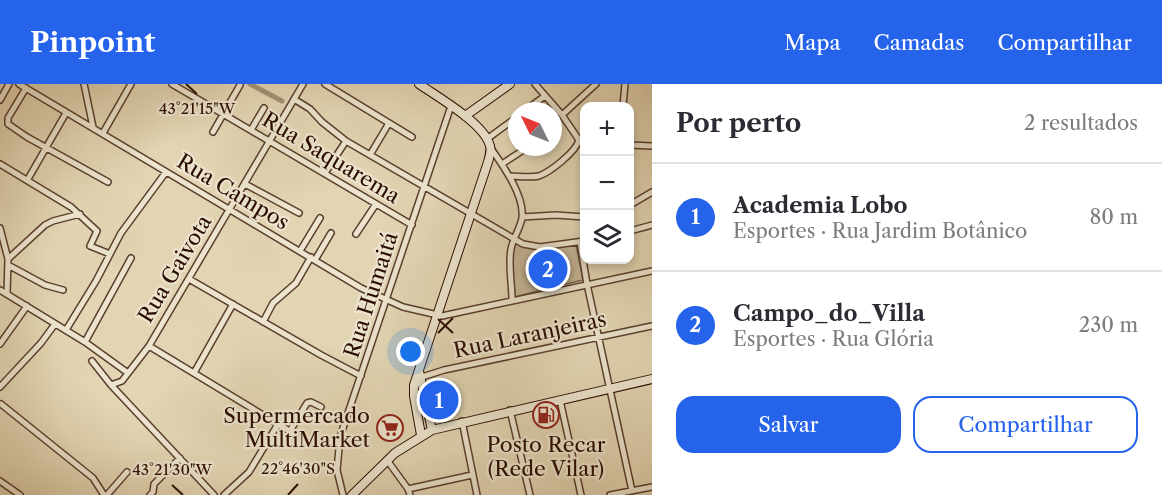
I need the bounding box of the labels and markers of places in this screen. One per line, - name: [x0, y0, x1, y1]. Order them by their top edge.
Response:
- pin: 2: [528, 246, 568, 291]
- pin: 1: [420, 378, 458, 422]
- fuel station icon: Posto Recar (Rede Vilar): [531, 400, 561, 430]
- place label: Supermercado MultiMarket: [223, 403, 371, 452]
- supermarket icon: Supermercado MultiMarket: [375, 413, 405, 443]
- place label: Posto Recar (Rede Vilar): [486, 432, 606, 481]

